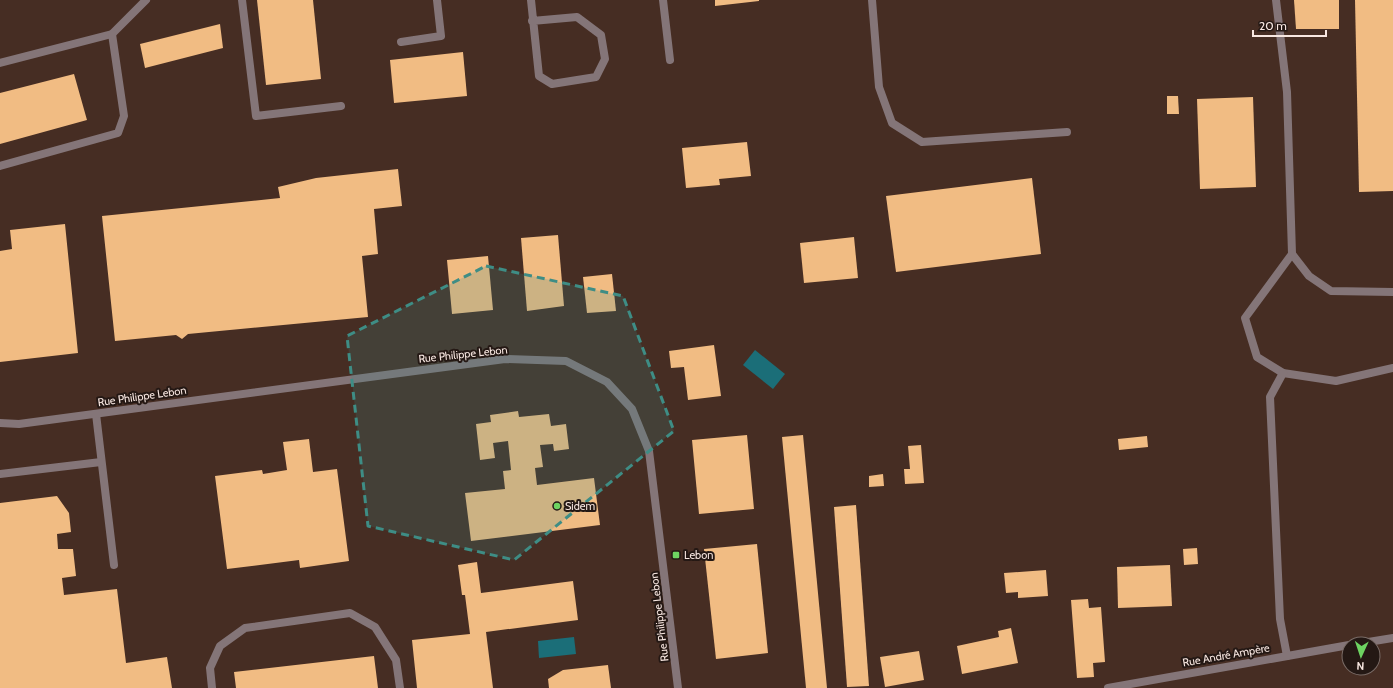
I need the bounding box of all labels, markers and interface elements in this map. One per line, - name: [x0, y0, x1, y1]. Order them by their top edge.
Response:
- scale bar: [1253, 12, 1326, 38]
- text: 20 m: [1259, 18, 1287, 33]
- street label: Rue Philippe Lebon: [418, 342, 508, 366]
- street label: Rue Philippe Lebon: [97, 383, 187, 409]
- place label: Sidem: [565, 499, 595, 513]
- marker: Sidem: [552, 501, 562, 511]
- place label: Lebon: [684, 548, 713, 562]
- marker: Lebon: [671, 550, 681, 560]
- street label: Rue Philippe Lebon: [647, 572, 671, 662]
- north arrow: [1341, 636, 1381, 676]
- street label: Rue André Ampère: [1181, 640, 1271, 670]
- text: N: [1356, 659, 1365, 673]

